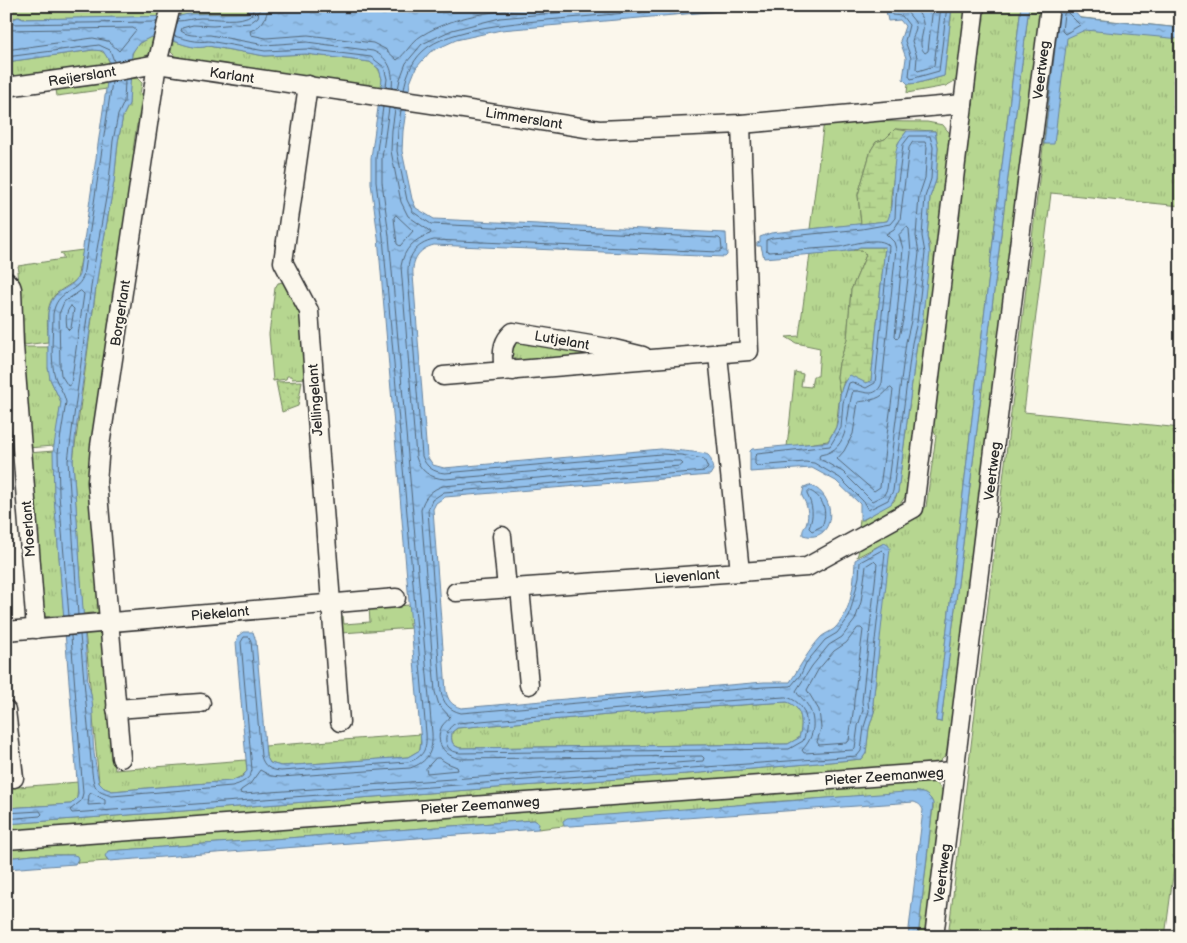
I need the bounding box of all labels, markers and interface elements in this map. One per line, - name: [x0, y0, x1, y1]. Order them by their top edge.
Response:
- street label: Veertweg: [1029, 40, 1054, 101]
- street label: Reijerslant: [47, 63, 118, 90]
- street label: Karlant: [208, 64, 256, 87]
- street label: Limmerslant: [484, 104, 564, 133]
- street label: Borgerlant: [107, 278, 134, 347]
- street label: Lutjelant: [533, 327, 591, 354]
- street label: Jellingelant: [304, 363, 326, 437]
- street label: Veertweg: [980, 441, 1005, 502]
- street label: Moerlant: [18, 499, 39, 558]
- street label: Lievenlant: [654, 566, 721, 587]
- street label: Piekelant: [190, 602, 251, 625]
- street label: Pieter Zeemanweg: [824, 764, 944, 789]
- street label: Pieter Zeemanweg: [420, 793, 540, 818]
- street label: Veertweg: [930, 843, 955, 904]

